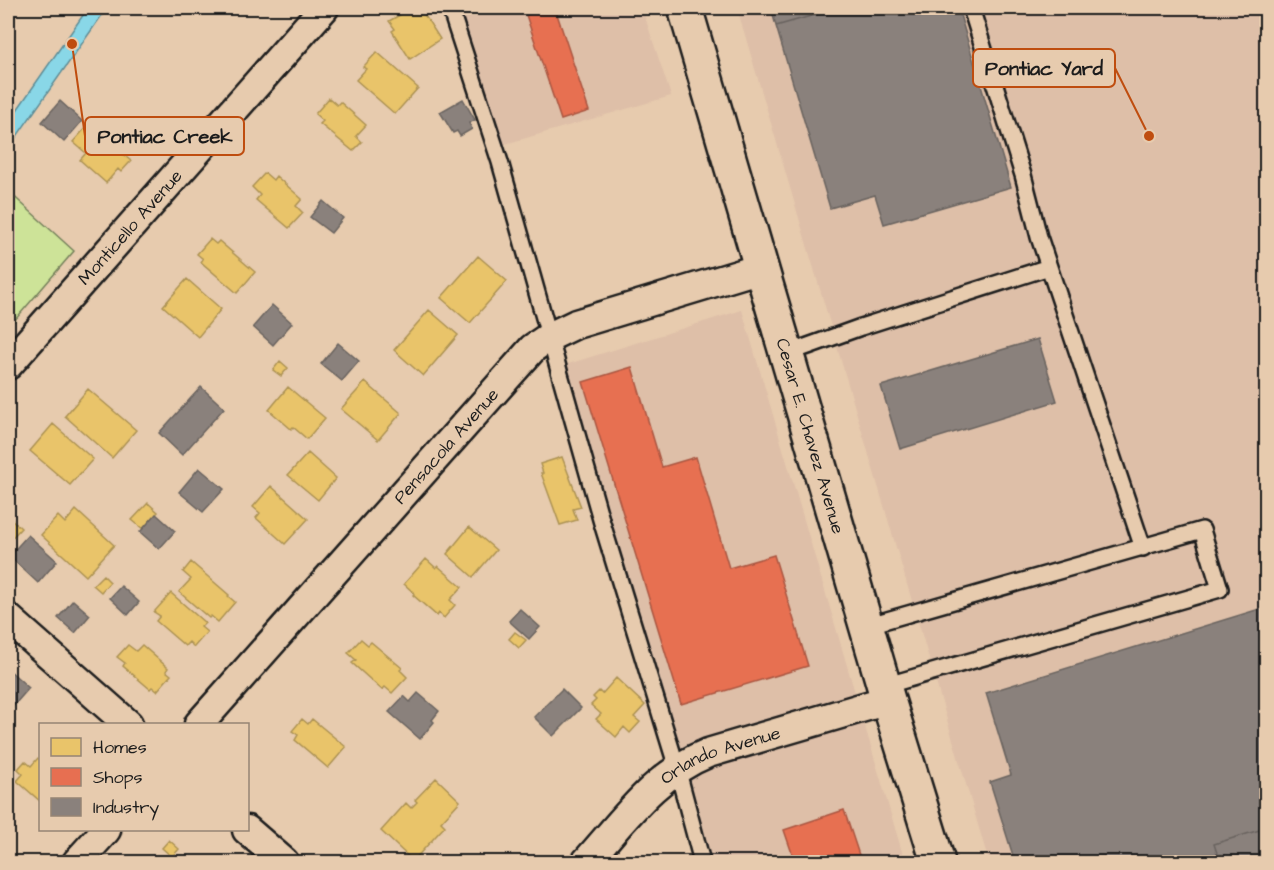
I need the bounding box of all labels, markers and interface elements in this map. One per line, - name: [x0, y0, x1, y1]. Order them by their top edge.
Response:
- callout: Pontiac Yard: [973, 49, 1115, 87]
- text: Pontiac Yard: [985, 55, 1104, 83]
- callout: Pontiac Creek: [85, 117, 244, 155]
- text: Pontiac Creek: [97, 123, 233, 151]
- street label: Monticello Avenue: [72, 164, 188, 290]
- street label: Cesar E. Chavez Avenue: [770, 335, 851, 537]
- street label: Pensacola Avenue: [388, 382, 505, 509]
- street label: Orlando Avenue: [655, 720, 783, 790]
- legend: [39, 723, 249, 831]
- text: Homes: [93, 735, 147, 760]
- text: Shops: [93, 765, 143, 790]
- text: Industry: [93, 795, 159, 821]

